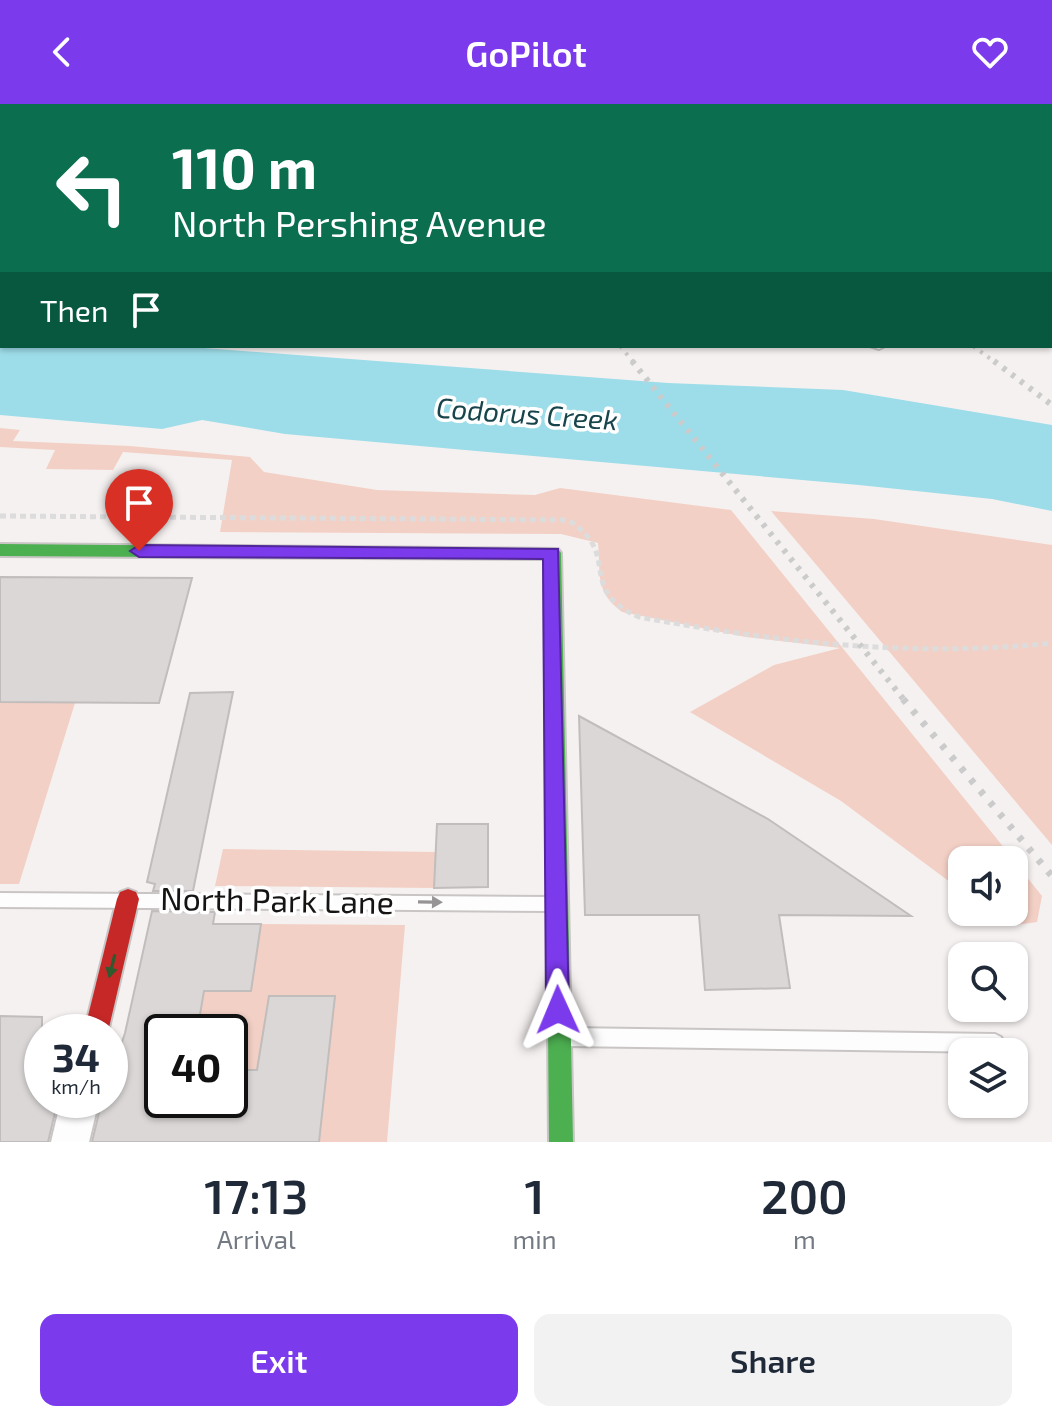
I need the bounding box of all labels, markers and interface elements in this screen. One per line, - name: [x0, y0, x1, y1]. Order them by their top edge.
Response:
- icon: back: [40, 30, 84, 74]
- icon: heart: [968, 30, 1012, 74]
- text: GoPilot: [465, 31, 587, 74]
- text: 110 m: [172, 133, 317, 200]
- icon: left: [40, 136, 144, 240]
- text: North Pershing Avenue: [172, 201, 547, 244]
- icon: arrive: [124, 288, 168, 332]
- text: Then: [40, 292, 108, 328]
- water label: Codorus Creek: [435, 390, 619, 436]
- pin: [105, 469, 173, 551]
- icon: arrive: [117, 481, 161, 525]
- map controls: [948, 846, 1028, 1118]
- button: sound: [948, 846, 1028, 926]
- street label: North Park Lane: [160, 878, 394, 920]
- one-way arrow: [418, 896, 443, 909]
- button: search: [948, 942, 1028, 1022]
- one-way arrow: [106, 953, 118, 978]
- position arrow: [516, 968, 600, 1052]
- speed limit sign: 40: [144, 1014, 248, 1118]
- text: 34: [52, 1032, 100, 1080]
- button: layers: [948, 1038, 1028, 1118]
- text: km/h: [51, 1074, 101, 1098]
- text: 17:13: [204, 1166, 308, 1224]
- text: 1: [525, 1166, 545, 1224]
- text: 200: [761, 1166, 848, 1224]
- text: Arrival: [217, 1223, 296, 1254]
- text: min: [512, 1223, 557, 1254]
- text: m: [793, 1223, 816, 1254]
- button: Exit: [40, 1314, 518, 1406]
- button: Share: [534, 1314, 1012, 1406]

